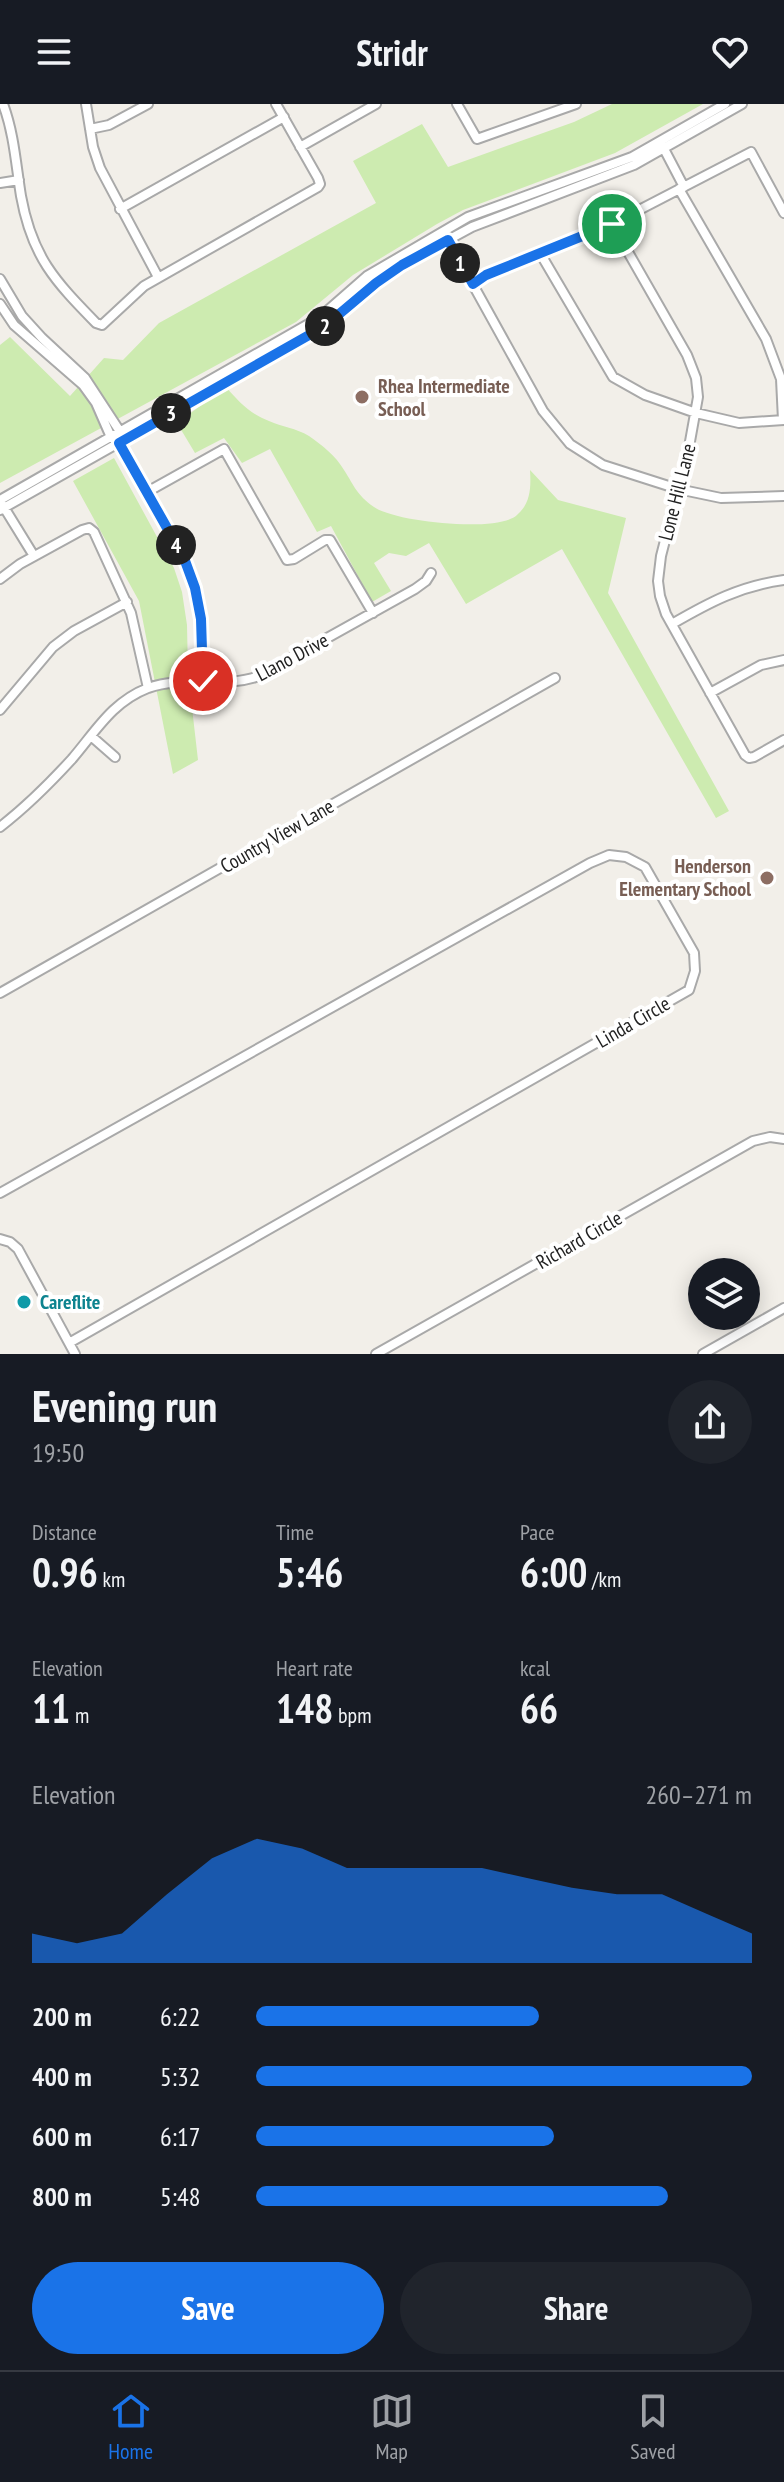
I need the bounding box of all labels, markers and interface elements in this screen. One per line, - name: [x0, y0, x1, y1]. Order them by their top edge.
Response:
- text: Stridr: [356, 29, 428, 76]
- icon: menu: [32, 30, 76, 74]
- icon: heart: [708, 30, 752, 74]
- pin: [578, 190, 646, 258]
- icon: arrive: [590, 202, 634, 246]
- pin: 1: [440, 243, 480, 283]
- text: 1: [455, 249, 465, 277]
- pin: 2: [305, 306, 345, 346]
- text: 2: [320, 312, 330, 340]
- place label: Rhea Intermediate School: [378, 373, 510, 422]
- marker: Rhea Intermediate School: [353, 388, 371, 406]
- pin: 3: [151, 393, 191, 433]
- text: 3: [166, 399, 176, 427]
- street label: Lone Hill Lane: [652, 441, 702, 543]
- pin: 4: [156, 525, 196, 565]
- text: 4: [171, 531, 181, 559]
- street label: Llano Drive: [251, 627, 333, 687]
- pin: [169, 647, 237, 715]
- icon: check: [181, 659, 225, 703]
- street label: Country View Lane: [216, 793, 338, 879]
- place label: Henderson Elementary School: [619, 853, 751, 902]
- marker: Henderson Elementary School: [758, 869, 776, 887]
- street label: Linda Circle: [591, 990, 675, 1054]
- street label: Richard Circle: [531, 1205, 627, 1275]
- map controls: [688, 1258, 760, 1330]
- button: layers: [688, 1258, 760, 1330]
- place label: Careflite: [40, 1289, 100, 1315]
- marker: Careflite: [15, 1293, 33, 1311]
- text: Evening run: [32, 1377, 217, 1434]
- button: share: [668, 1380, 752, 1464]
- text: 19:50: [32, 1436, 84, 1469]
- text: Distance: [32, 1518, 97, 1546]
- text: Time: [276, 1518, 314, 1546]
- text: Pace: [520, 1518, 555, 1546]
- text: 0.96: [32, 1546, 98, 1598]
- text: 5:46: [276, 1546, 343, 1598]
- text: 6:00: [520, 1546, 587, 1598]
- text: km: [98, 1565, 125, 1593]
- text: /km: [587, 1565, 621, 1593]
- text: Elevation: [32, 1654, 103, 1682]
- text: Heart rate: [276, 1654, 353, 1682]
- text: kcal: [520, 1654, 550, 1682]
- text: 11: [32, 1682, 70, 1734]
- text: 148: [276, 1682, 333, 1734]
- text: 66: [520, 1682, 558, 1734]
- text: m: [70, 1701, 89, 1729]
- text: bpm: [333, 1701, 371, 1729]
- text: Elevation: [32, 1778, 115, 1811]
- text: 260–271 m: [646, 1778, 752, 1811]
- text: 200 m: [32, 2000, 92, 2033]
- text: 6:22: [160, 2000, 200, 2033]
- text: 400 m: [32, 2060, 92, 2093]
- text: 5:32: [160, 2060, 200, 2093]
- text: 600 m: [32, 2120, 92, 2153]
- text: 6:17: [160, 2120, 200, 2153]
- text: 800 m: [32, 2180, 92, 2213]
- text: 5:48: [160, 2180, 200, 2213]
- button: Save: [32, 2262, 384, 2354]
- button: Share: [400, 2262, 752, 2354]
- tab: Home: [108, 2389, 153, 2465]
- tab: Map: [370, 2389, 414, 2465]
- tab: Saved: [630, 2389, 676, 2465]

